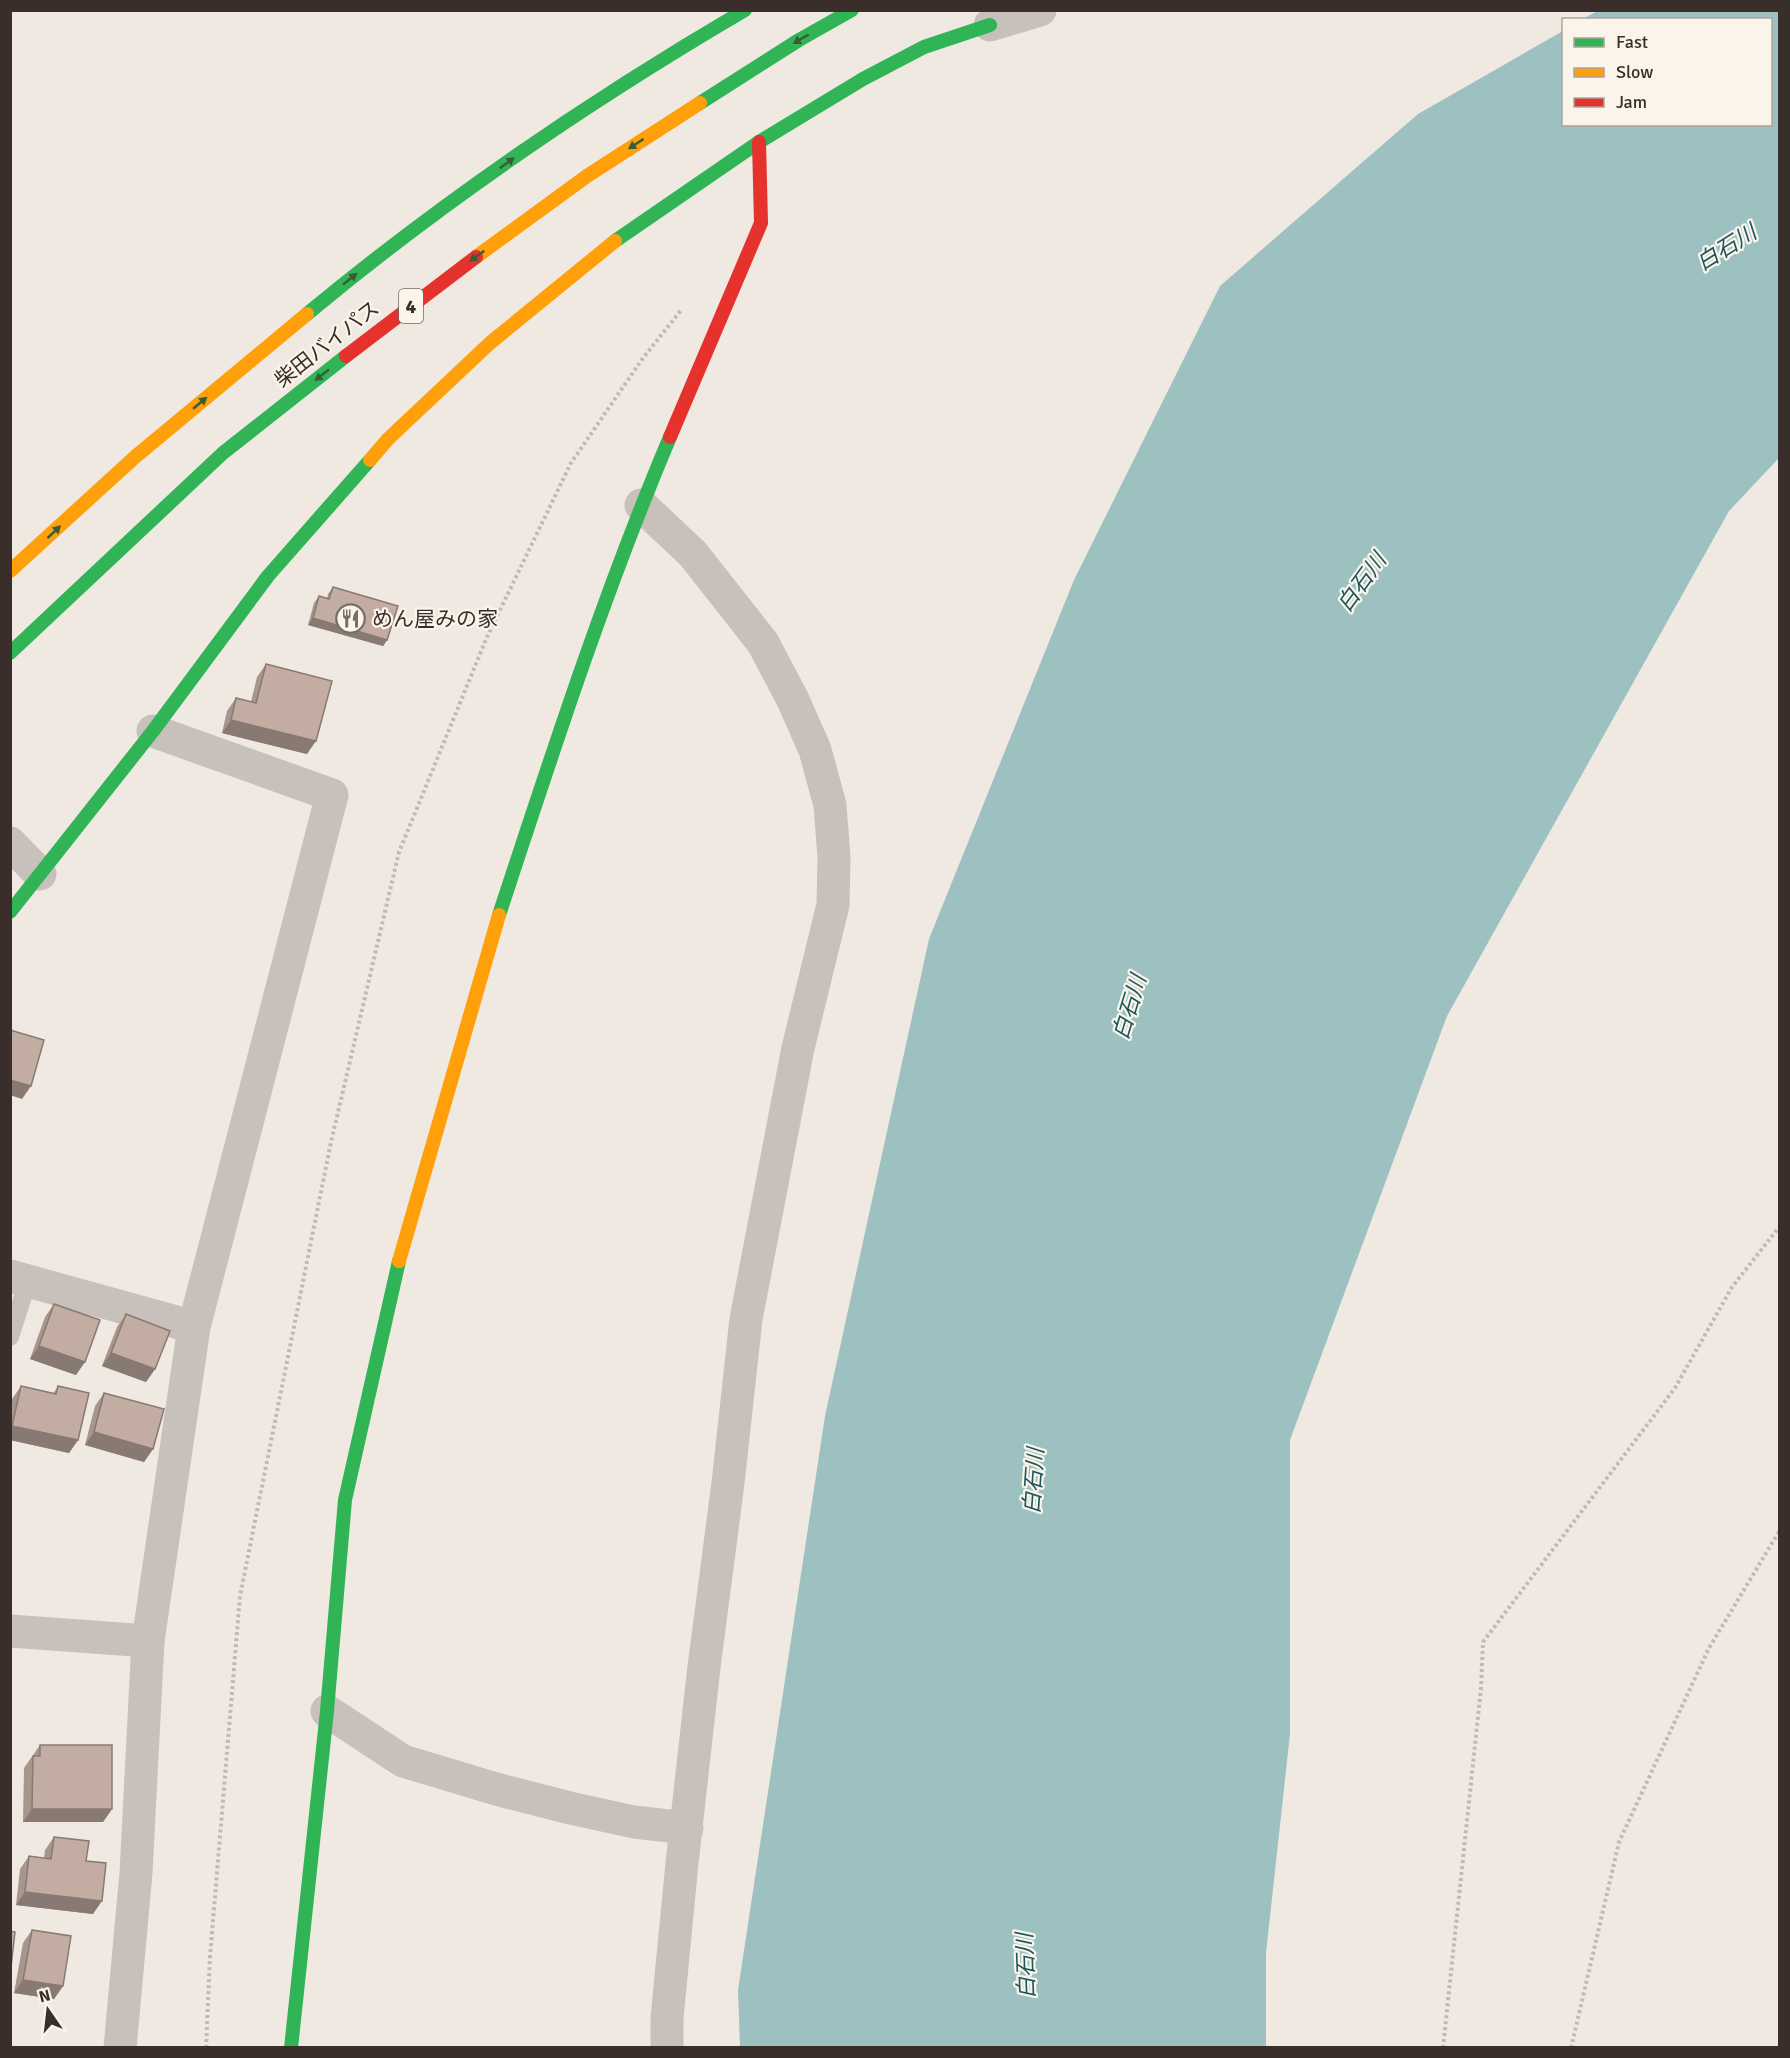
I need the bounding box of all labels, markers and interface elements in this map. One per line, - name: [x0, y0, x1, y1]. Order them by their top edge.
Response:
- legend: [1562, 18, 1772, 126]
- text: Fast: [1616, 31, 1648, 53]
- one-way arrow: [793, 34, 809, 45]
- text: Slow: [1616, 61, 1653, 83]
- text: Jam: [1616, 91, 1647, 113]
- one-way arrow: [629, 138, 645, 150]
- one-way arrow: [499, 157, 515, 169]
- water label: 白石川: [1691, 217, 1763, 276]
- one-way arrow: [469, 250, 485, 262]
- one-way arrow: [342, 272, 358, 285]
- road number: 4: [399, 289, 423, 323]
- street label: 柴田バイパス: [270, 295, 384, 393]
- one-way arrow: [314, 368, 330, 381]
- one-way arrow: [192, 397, 207, 410]
- one-way arrow: [46, 525, 60, 539]
- water label: 白石川: [1331, 546, 1393, 617]
- restaurant icon: めん屋みの家: [335, 603, 367, 635]
- place label: めん屋みの家: [372, 606, 498, 632]
- water label: 白石川: [1107, 970, 1153, 1043]
- water label: 白石川: [1018, 1445, 1049, 1515]
- water label: 白石川: [1011, 1931, 1040, 1999]
- north arrow: [18, 1980, 78, 2040]
- text: N: [37, 1985, 52, 2007]

